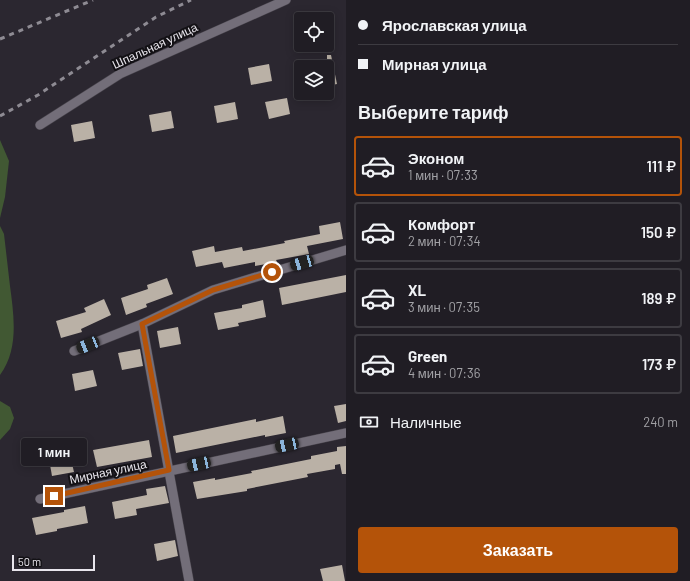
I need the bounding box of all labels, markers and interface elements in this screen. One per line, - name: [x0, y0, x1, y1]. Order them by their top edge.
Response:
- map controls: [294, 12, 334, 100]
- button: locate: [294, 12, 334, 52]
- text: Ярославская улица: [382, 16, 527, 34]
- street label: Шпальная улица: [110, 19, 200, 72]
- text: Мирная улица: [382, 55, 487, 73]
- button: layers: [294, 60, 334, 100]
- text: Выберите тариф: [358, 101, 509, 123]
- icon: car: [360, 148, 396, 184]
- text: Эконом: [408, 149, 464, 167]
- text: 111 ₽: [646, 157, 676, 175]
- text: 1 мин · 07:33: [408, 167, 478, 183]
- icon: car: [360, 214, 396, 250]
- text: Комфорт: [408, 215, 475, 233]
- text: 150 ₽: [641, 223, 676, 241]
- text: 2 мин · 07:34: [408, 233, 481, 249]
- car: [289, 254, 315, 272]
- route start: [263, 263, 281, 281]
- icon: car: [360, 280, 396, 316]
- text: XL: [408, 281, 426, 299]
- text: 189 ₽: [641, 289, 676, 307]
- text: 3 мин · 07:35: [408, 299, 480, 315]
- car: [75, 335, 101, 355]
- icon: car: [360, 346, 396, 382]
- text: Green: [408, 347, 447, 365]
- text: 173 ₽: [642, 355, 676, 373]
- text: 4 мин · 07:36: [408, 365, 480, 381]
- icon: cash: [358, 411, 380, 433]
- text: Наличные: [390, 413, 462, 431]
- text: 240 m: [643, 414, 678, 430]
- car: [274, 437, 300, 453]
- callout: 1 мин: [21, 438, 87, 466]
- text: 1 мин: [38, 444, 70, 460]
- street label: Мирная улица: [68, 456, 148, 487]
- car: [186, 456, 212, 472]
- route end: [45, 487, 63, 505]
- button: Заказать: [358, 527, 678, 573]
- scale bar: [12, 553, 95, 572]
- text: 50 m: [18, 555, 41, 568]

